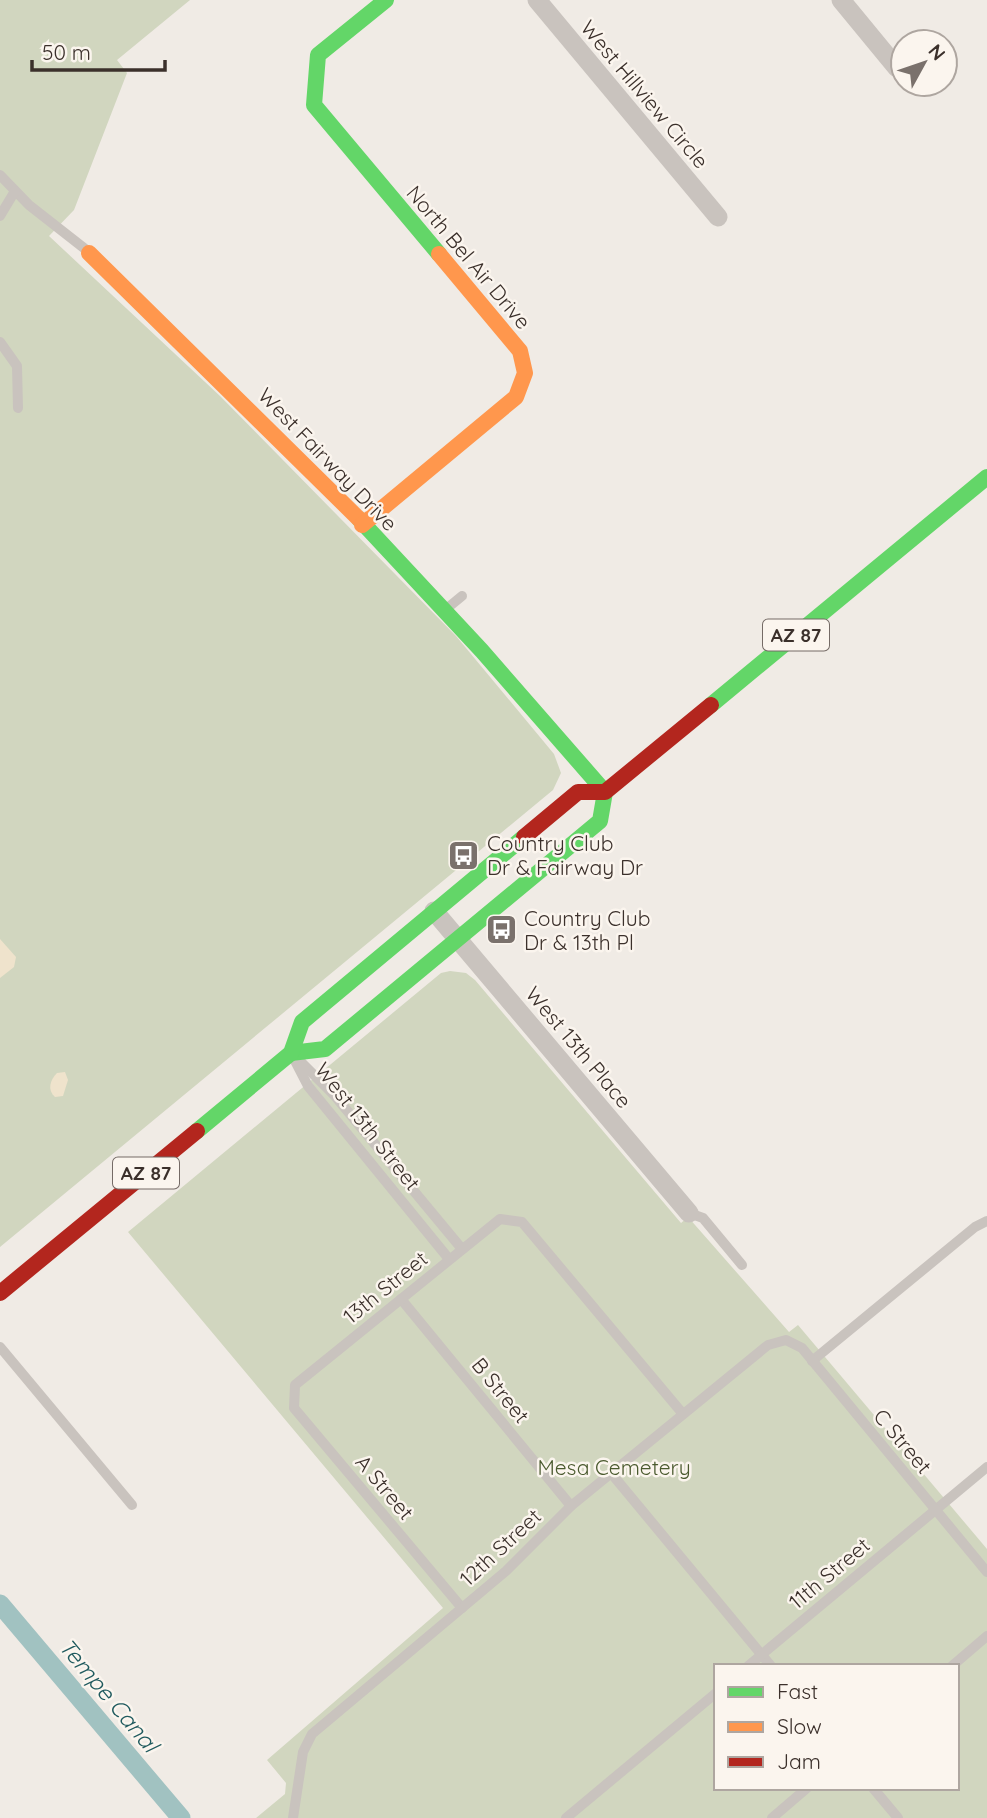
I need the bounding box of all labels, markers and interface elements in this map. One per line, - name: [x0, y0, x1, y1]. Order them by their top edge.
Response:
- street label: West Hillview Circle: [575, 15, 715, 173]
- scale bar: [32, 28, 164, 72]
- north arrow: [889, 28, 959, 98]
- text: 50 m: [42, 39, 91, 65]
- text: N: [923, 39, 951, 65]
- street label: North Bel Air Drive: [401, 180, 537, 334]
- street label: West Fairway Drive: [253, 382, 403, 536]
- road number: AZ 87: [763, 620, 829, 650]
- place label: Country Club Dr & Fairway Dr: [487, 830, 643, 880]
- bus stop icon: Country Club Dr & Fairway Dr: [447, 838, 481, 872]
- place label: Country Club Dr & 13th Pl: [524, 905, 650, 955]
- bus stop icon: Country Club Dr & 13th Pl: [484, 913, 518, 947]
- street label: West 13th Place: [521, 981, 637, 1113]
- street label: West 13th Street: [310, 1057, 426, 1195]
- road number: AZ 87: [113, 1158, 179, 1189]
- street label: 13th Street: [338, 1245, 432, 1329]
- street label: B Street: [467, 1352, 535, 1428]
- street label: C Street: [868, 1403, 938, 1479]
- street label: A Street: [350, 1449, 420, 1525]
- park label: Mesa Cemetery: [537, 1454, 691, 1480]
- street label: 12th Street: [454, 1503, 546, 1591]
- street label: 11th Street: [783, 1532, 875, 1614]
- water label: Tempe Canal: [53, 1632, 167, 1760]
- legend: [714, 1664, 959, 1790]
- text: Fast: [777, 1678, 818, 1704]
- text: Slow: [777, 1713, 822, 1739]
- text: Jam: [777, 1748, 821, 1774]

